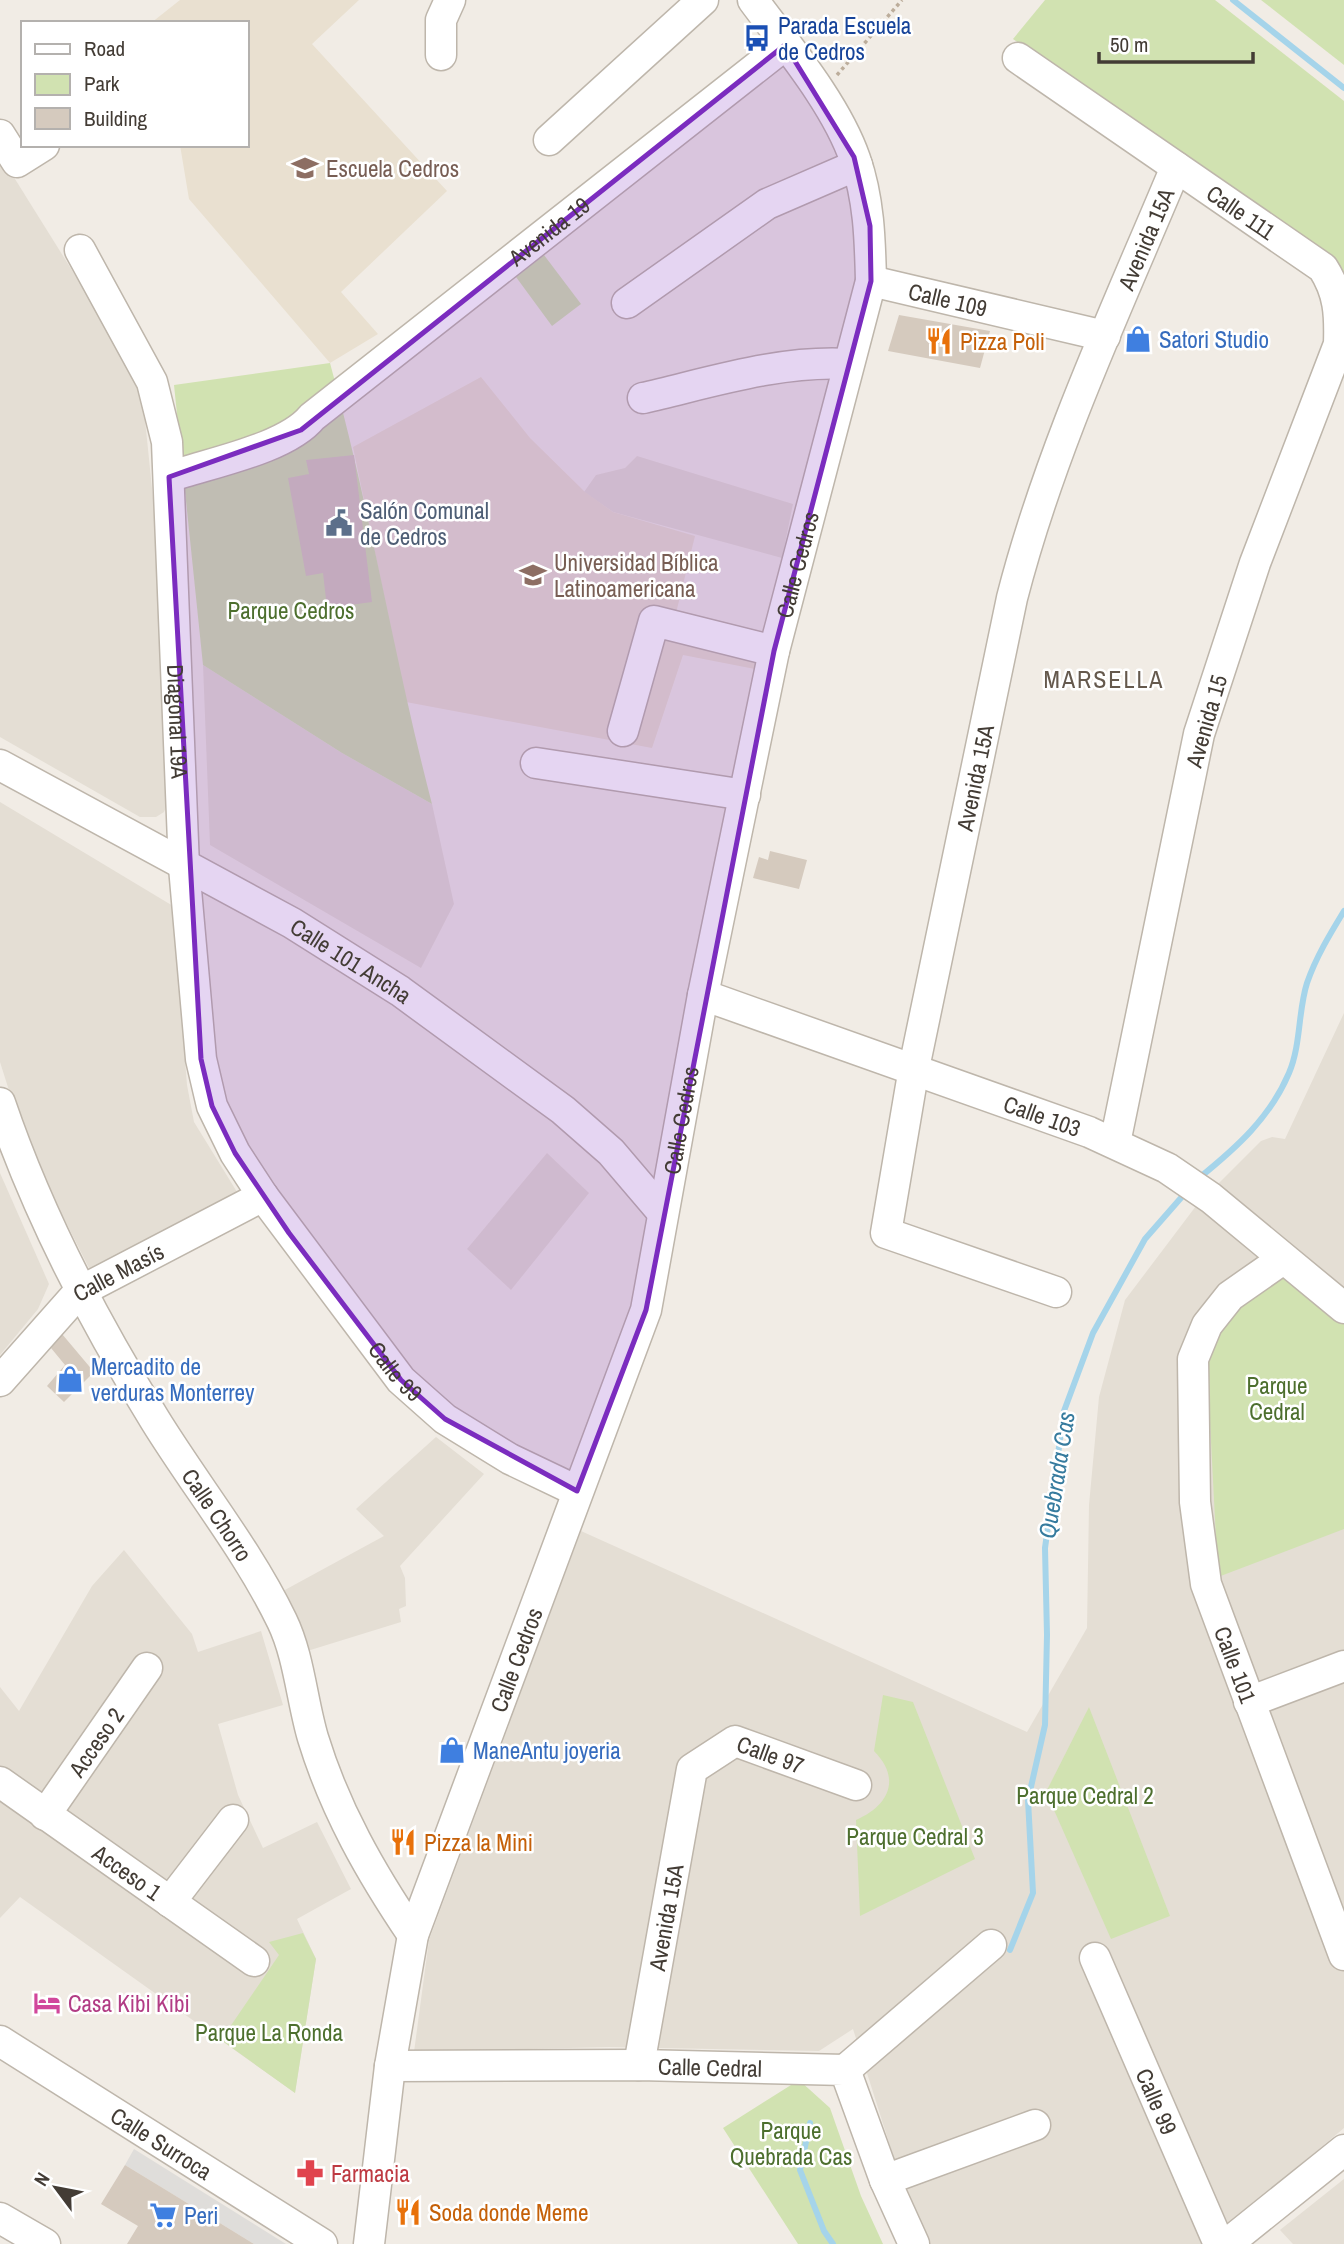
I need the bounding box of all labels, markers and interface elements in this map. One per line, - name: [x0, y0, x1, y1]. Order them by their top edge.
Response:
- place label: Parada Escuela de Cedros: [778, 10, 912, 67]
- legend: [21, 21, 248, 147]
- scale bar: [1099, 21, 1253, 65]
- bus stop icon: Parada Escuela de Cedros: [742, 23, 772, 53]
- text: 50 m: [1110, 30, 1148, 59]
- text: Road: [84, 34, 125, 63]
- text: Park: [84, 69, 120, 98]
- text: Building: [84, 104, 148, 133]
- school or university icon: Escuela Cedros: [290, 153, 320, 183]
- place label: Escuela Cedros: [326, 153, 459, 184]
- street label: Calle 111: [1201, 177, 1282, 247]
- street label: Avenida 15A: [1110, 183, 1181, 295]
- street label: Avenida 19: [501, 189, 596, 273]
- street label: Calle 109: [906, 275, 990, 323]
- shop icon: Satori Studio: [1123, 324, 1153, 354]
- place label: Satori Studio: [1159, 324, 1269, 355]
- restaurant icon: Pizza Poli: [924, 326, 954, 356]
- place label: Pizza Poli: [960, 326, 1045, 357]
- place label: Salón Comunal de Cedros: [360, 495, 489, 552]
- public building icon: Salón Comunal de Cedros: [324, 508, 354, 538]
- street label: Calle Cedros: [768, 508, 825, 621]
- place label: Universidad Bíblica Latinoamericana: [554, 547, 719, 604]
- school or university icon: Universidad Bíblica Latinoamericana: [518, 560, 548, 590]
- park label: Parque Cedros: [228, 595, 354, 626]
- district label: MARSELLA: [1044, 663, 1165, 695]
- street label: Diagonal 19A: [160, 664, 196, 780]
- street label: Avenida 15: [1178, 671, 1234, 772]
- street label: Avenida 15A: [948, 721, 1001, 834]
- street label: Calle 101 Ancha: [285, 911, 419, 1010]
- street label: Calle Cedros: [655, 1064, 705, 1177]
- street label: Calle 103: [1000, 1087, 1085, 1143]
- street label: Calle Masís: [67, 1235, 169, 1308]
- street label: Calle 99: [362, 1335, 430, 1408]
- place label: Mercadito de verduras Monterrey: [91, 1351, 255, 1408]
- shop icon: Mercadito de verduras Monterrey: [55, 1364, 85, 1394]
- park label: Parque Cedral: [1247, 1370, 1307, 1427]
- water label: Quebrada Cas: [1030, 1409, 1082, 1541]
- street label: Calle Chorro: [175, 1462, 260, 1567]
- street label: Calle Cedros: [482, 1603, 549, 1716]
- street label: Calle 101: [1207, 1622, 1265, 1708]
- street label: Acceso 2: [60, 1701, 131, 1783]
- street label: Calle 97: [733, 1728, 809, 1780]
- shop icon: ManeAntu joyeria: [437, 1735, 467, 1765]
- place label: ManeAntu joyeria: [473, 1735, 621, 1766]
- park label: Parque Cedral 2: [1016, 1780, 1154, 1811]
- park label: Parque Cedral 3: [846, 1821, 984, 1852]
- restaurant icon: Pizza la Mini: [388, 1827, 418, 1857]
- place label: Pizza la Mini: [424, 1827, 533, 1858]
- street label: Acceso 1: [86, 1836, 169, 1907]
- street label: Avenida 15A: [641, 1861, 690, 1974]
- hotel icon: Casa Kibi Kibi: [32, 1988, 62, 2018]
- place label: Casa Kibi Kibi: [68, 1988, 190, 2019]
- park label: Parque La Ronda: [195, 2017, 343, 2048]
- street label: Calle Cedral: [658, 2050, 762, 2083]
- street label: Calle 99: [1129, 2063, 1185, 2139]
- street label: Calle Surroca: [105, 2099, 219, 2187]
- park label: Parque Quebrada Cas: [730, 2115, 852, 2172]
- north arrow: [21, 2153, 91, 2223]
- pharmacy icon: Farmacia: [295, 2158, 325, 2188]
- place label: Farmacia: [331, 2158, 410, 2189]
- text: N: [28, 2167, 56, 2191]
- restaurant icon: Soda donde Meme: [393, 2197, 423, 2227]
- place label: Soda donde Meme: [429, 2197, 588, 2228]
- supermarket icon: Peri: [148, 2200, 178, 2230]
- place label: Peri: [184, 2200, 219, 2231]

